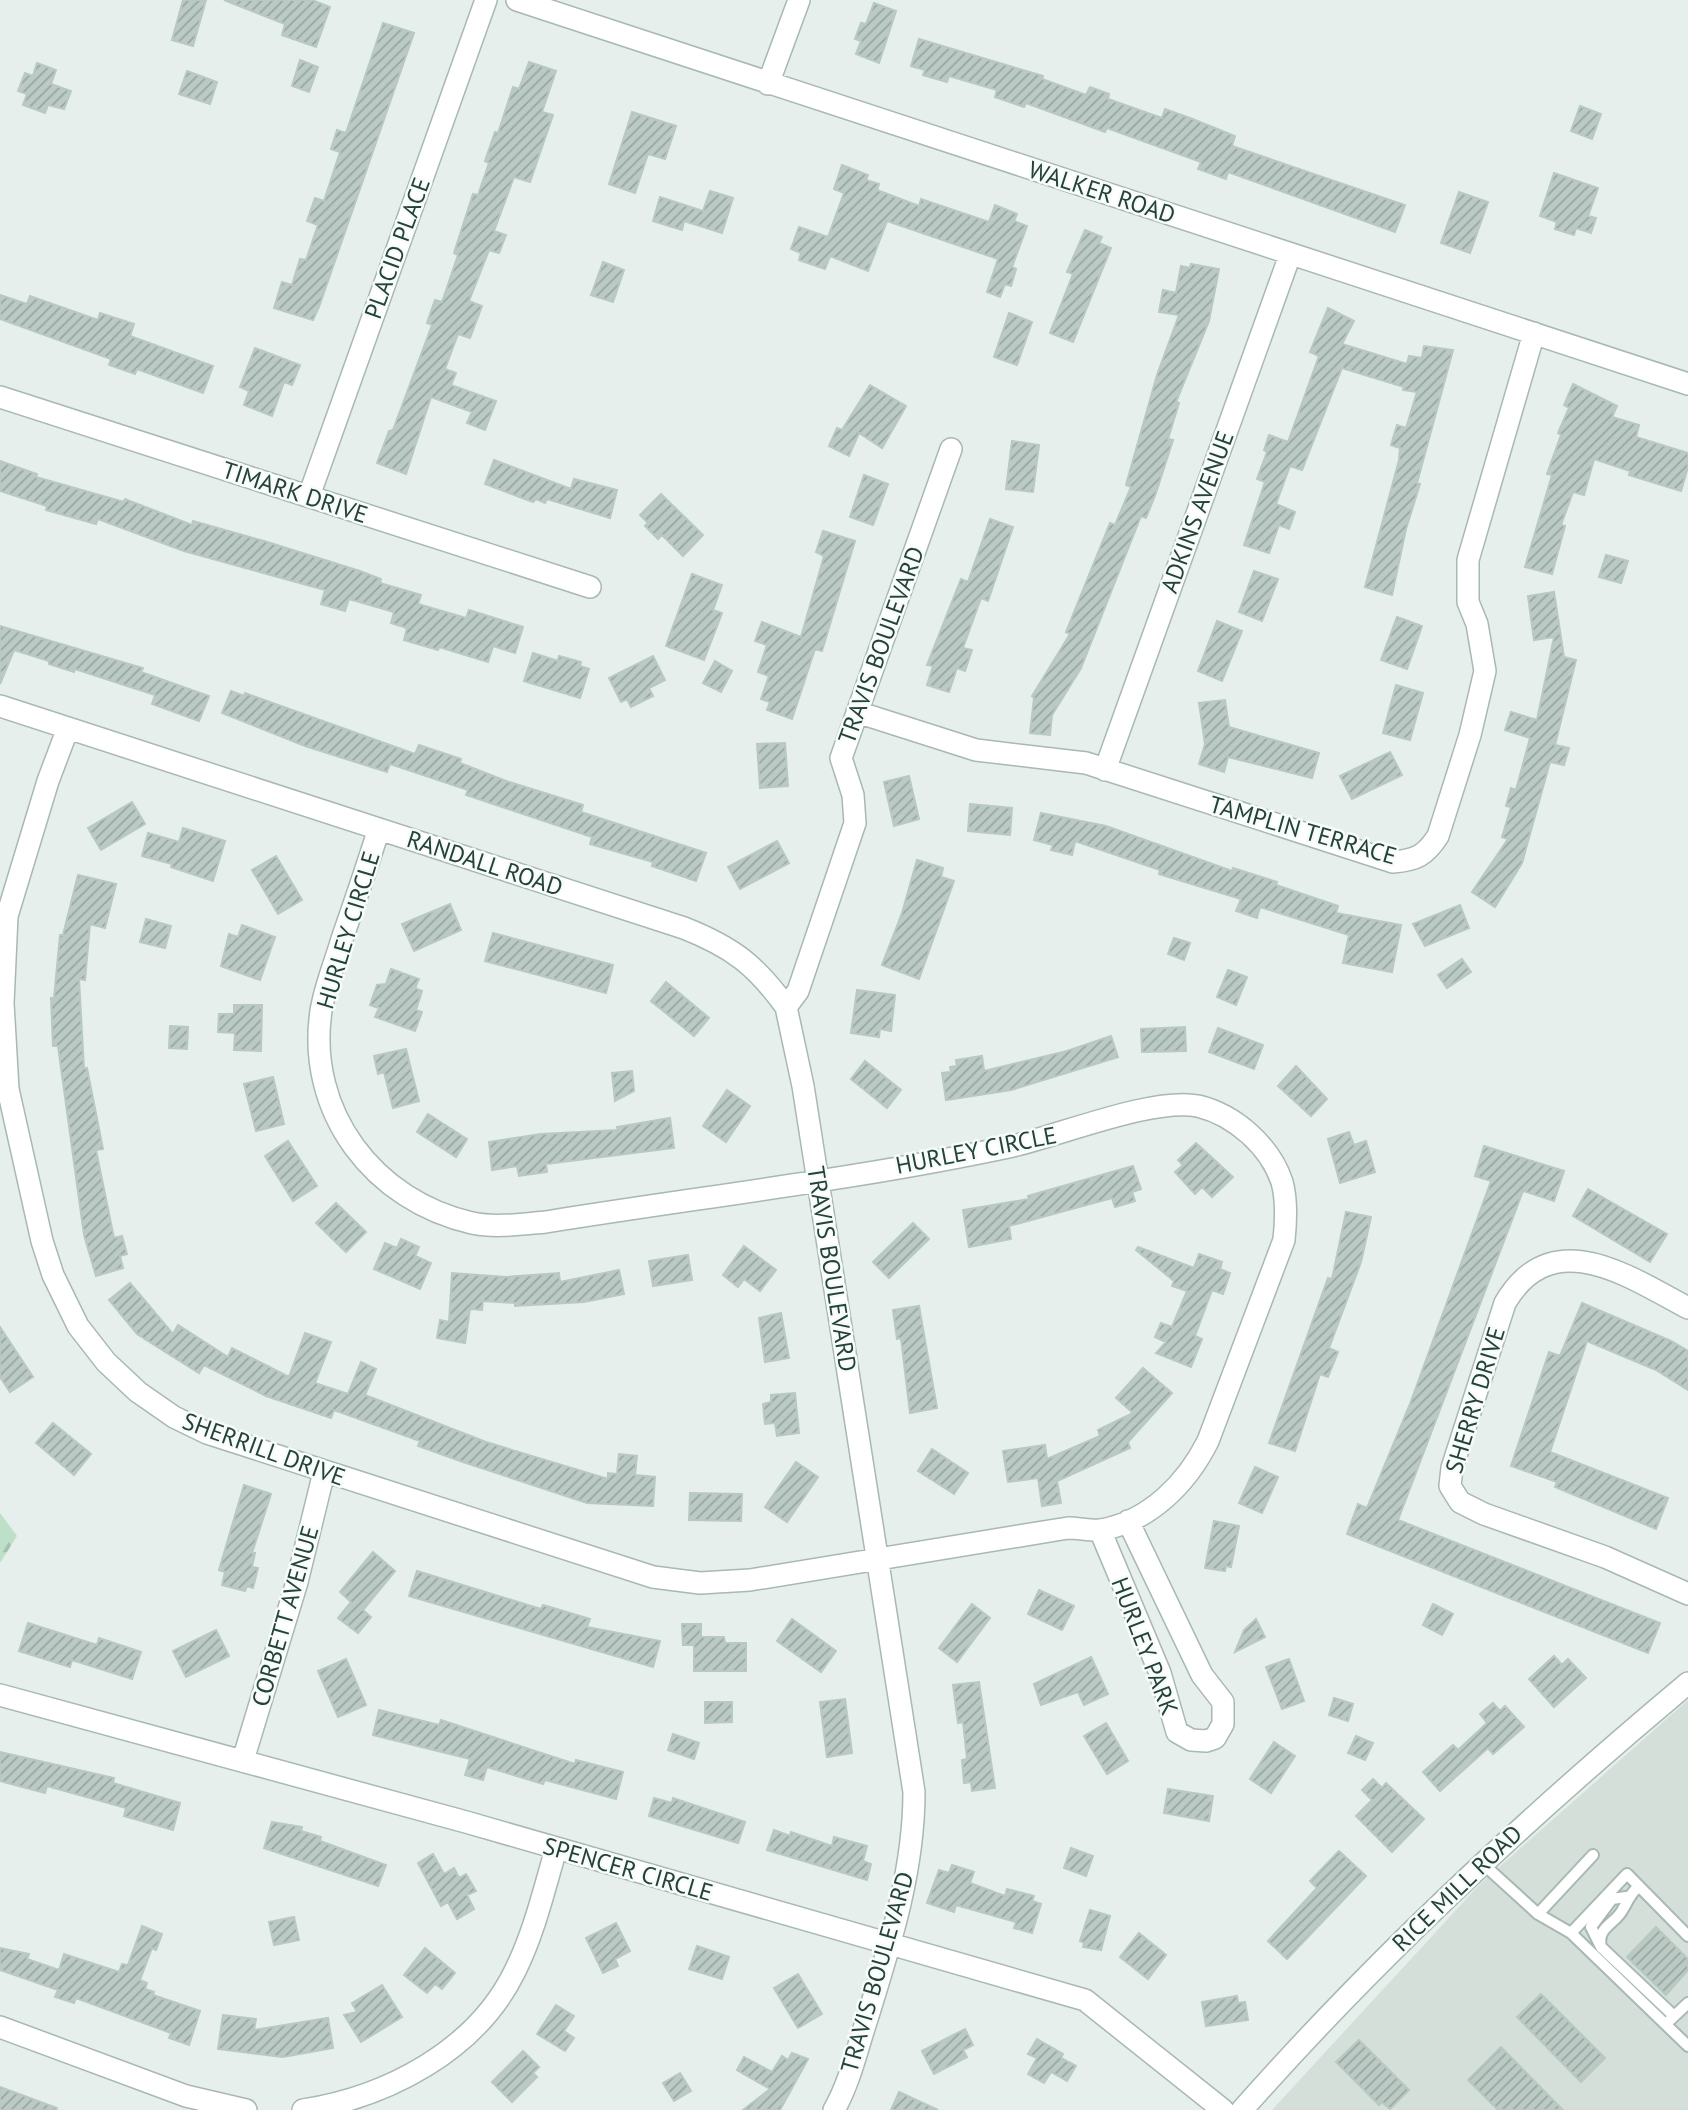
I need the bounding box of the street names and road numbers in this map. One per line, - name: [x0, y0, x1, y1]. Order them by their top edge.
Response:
- street label: WALKER ROAD: [1025, 154, 1179, 230]
- street label: PLACID PLACE: [357, 173, 437, 323]
- street label: ADKINS AVENUE: [1153, 427, 1241, 597]
- street label: TIMARK DRIVE: [218, 454, 372, 530]
- street label: TRAVIS BOULEVARD: [831, 542, 931, 748]
- street label: TAMPLIN TERRACE: [1206, 788, 1400, 872]
- street label: RANDALL ROAD: [403, 823, 567, 903]
- street label: HURLEY CIRCLE: [309, 847, 387, 1013]
- street label: HURLEY CIRCLE: [893, 1119, 1059, 1181]
- street label: TRAVIS BOULEVARD: [800, 1164, 864, 1374]
- street label: SHERRY DRIVE: [1438, 1323, 1512, 1477]
- street label: SHERRILL DRIVE: [178, 1405, 350, 1493]
- street label: CORBETT AVENUE: [244, 1522, 326, 1710]
- street label: HURLEY PARK: [1104, 1573, 1186, 1719]
- street label: RICE MILL ROAD: [1385, 1818, 1529, 1958]
- street label: SPENCER CIRCLE: [539, 1830, 717, 1908]
- street label: TRAVIS BOULEVARD: [833, 1868, 921, 2076]

